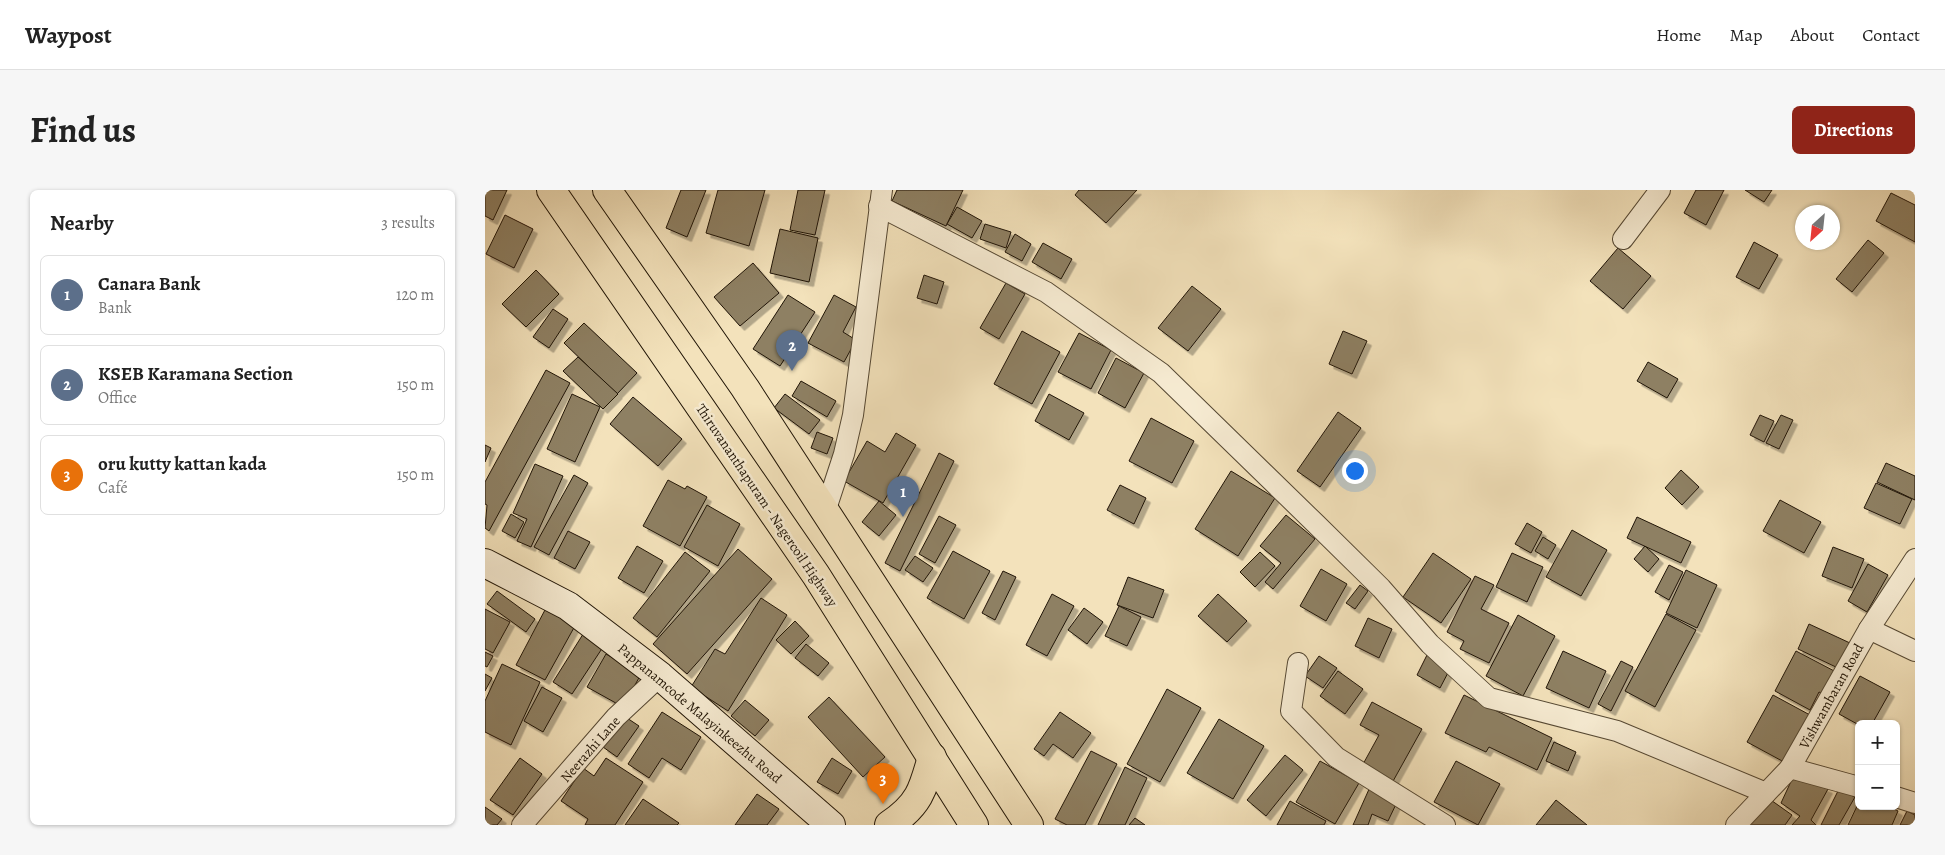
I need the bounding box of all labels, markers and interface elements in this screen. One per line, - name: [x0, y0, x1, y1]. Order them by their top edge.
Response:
- text: Waypost: [25, 19, 112, 51]
- text: Home: [1656, 23, 1701, 47]
- text: Map: [1729, 23, 1762, 47]
- text: About: [1790, 23, 1834, 47]
- text: Contact: [1862, 23, 1920, 47]
- text: Find us: [30, 106, 136, 154]
- button: Directions: [1792, 106, 1915, 154]
- north arrow: [1795, 205, 1840, 250]
- text: Nearby: [50, 209, 113, 237]
- text: 3 results: [381, 212, 435, 234]
- text: Canara Bank: [98, 271, 200, 297]
- text: 1: [64, 284, 70, 306]
- text: 120 m: [396, 284, 434, 306]
- text: Bank: [98, 297, 132, 319]
- pin: 2: [776, 330, 808, 371]
- text: KSEB Karamana Section: [98, 361, 293, 387]
- text: 2: [63, 374, 71, 396]
- text: 150 m: [397, 374, 434, 396]
- text: Office: [98, 387, 137, 409]
- street label: Thiruvananthapuram - Nagercoil Highway: [691, 400, 842, 611]
- text: oru kutty kattan kada: [98, 451, 267, 477]
- your location: [1342, 458, 1368, 484]
- text: 3: [64, 464, 70, 486]
- text: 150 m: [397, 464, 434, 486]
- pin: 1: [887, 476, 919, 517]
- text: Café: [98, 477, 128, 499]
- street label: Pappanamcode Malayinkeezhu Road: [614, 639, 786, 788]
- street label: Vishwambaran Road: [1794, 640, 1868, 753]
- street label: Neerazhi Lane: [556, 712, 625, 787]
- map controls: [1855, 720, 1900, 810]
- button: +: [1855, 720, 1900, 765]
- pin: 3: [867, 763, 899, 804]
- button: −: [1855, 765, 1900, 810]

